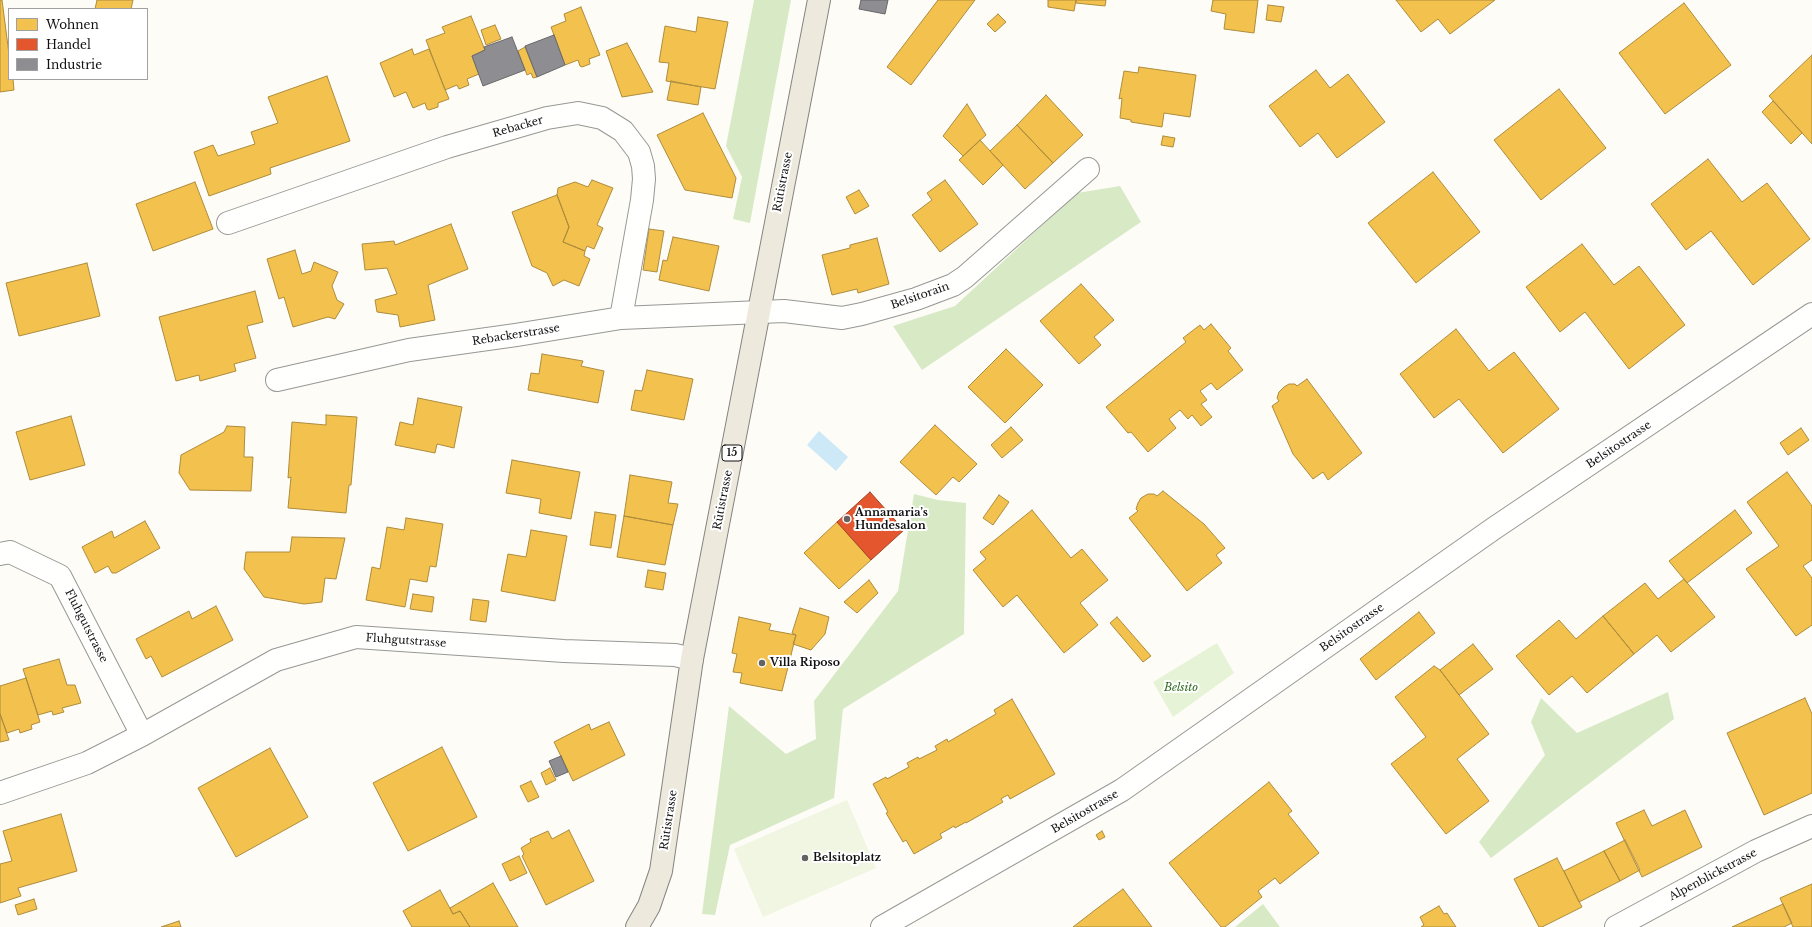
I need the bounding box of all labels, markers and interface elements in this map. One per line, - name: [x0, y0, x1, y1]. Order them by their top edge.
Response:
- legend: [8, 8, 148, 80]
- text: Wohnen: [46, 17, 99, 32]
- text: Handel: [46, 37, 91, 52]
- text: Industrie: [46, 57, 102, 72]
- street label: Rebacker: [491, 113, 545, 141]
- street label: Rütistrasse: [771, 151, 795, 213]
- street label: Belsitorain: [889, 280, 951, 312]
- street label: Rebackerstrasse: [471, 322, 561, 348]
- street label: Belsitostrasse: [1584, 419, 1654, 471]
- road number: 15: [722, 445, 742, 461]
- street label: Rütistrasse: [711, 469, 735, 531]
- place label: Annamaria’s Hundesalon: [855, 506, 928, 532]
- marker: Annamaria’s Hundesalon: [842, 514, 852, 524]
- street label: Fluhgutstrasse: [62, 587, 110, 665]
- street label: Belsitostrasse: [1317, 601, 1387, 655]
- street label: Fluhgutstrasse: [365, 632, 447, 650]
- place label: Villa Riposo: [770, 656, 840, 670]
- marker: Villa Riposo: [757, 658, 767, 668]
- park label: Belsito: [1164, 681, 1198, 695]
- street label: Belsitostrasse: [1049, 787, 1121, 837]
- street label: Rütistrasse: [658, 789, 680, 851]
- street label: Alpenblickstrasse: [1667, 846, 1759, 904]
- place label: Belsitoplatz: [813, 851, 881, 865]
- marker: Belsitoplatz: [800, 853, 810, 863]

